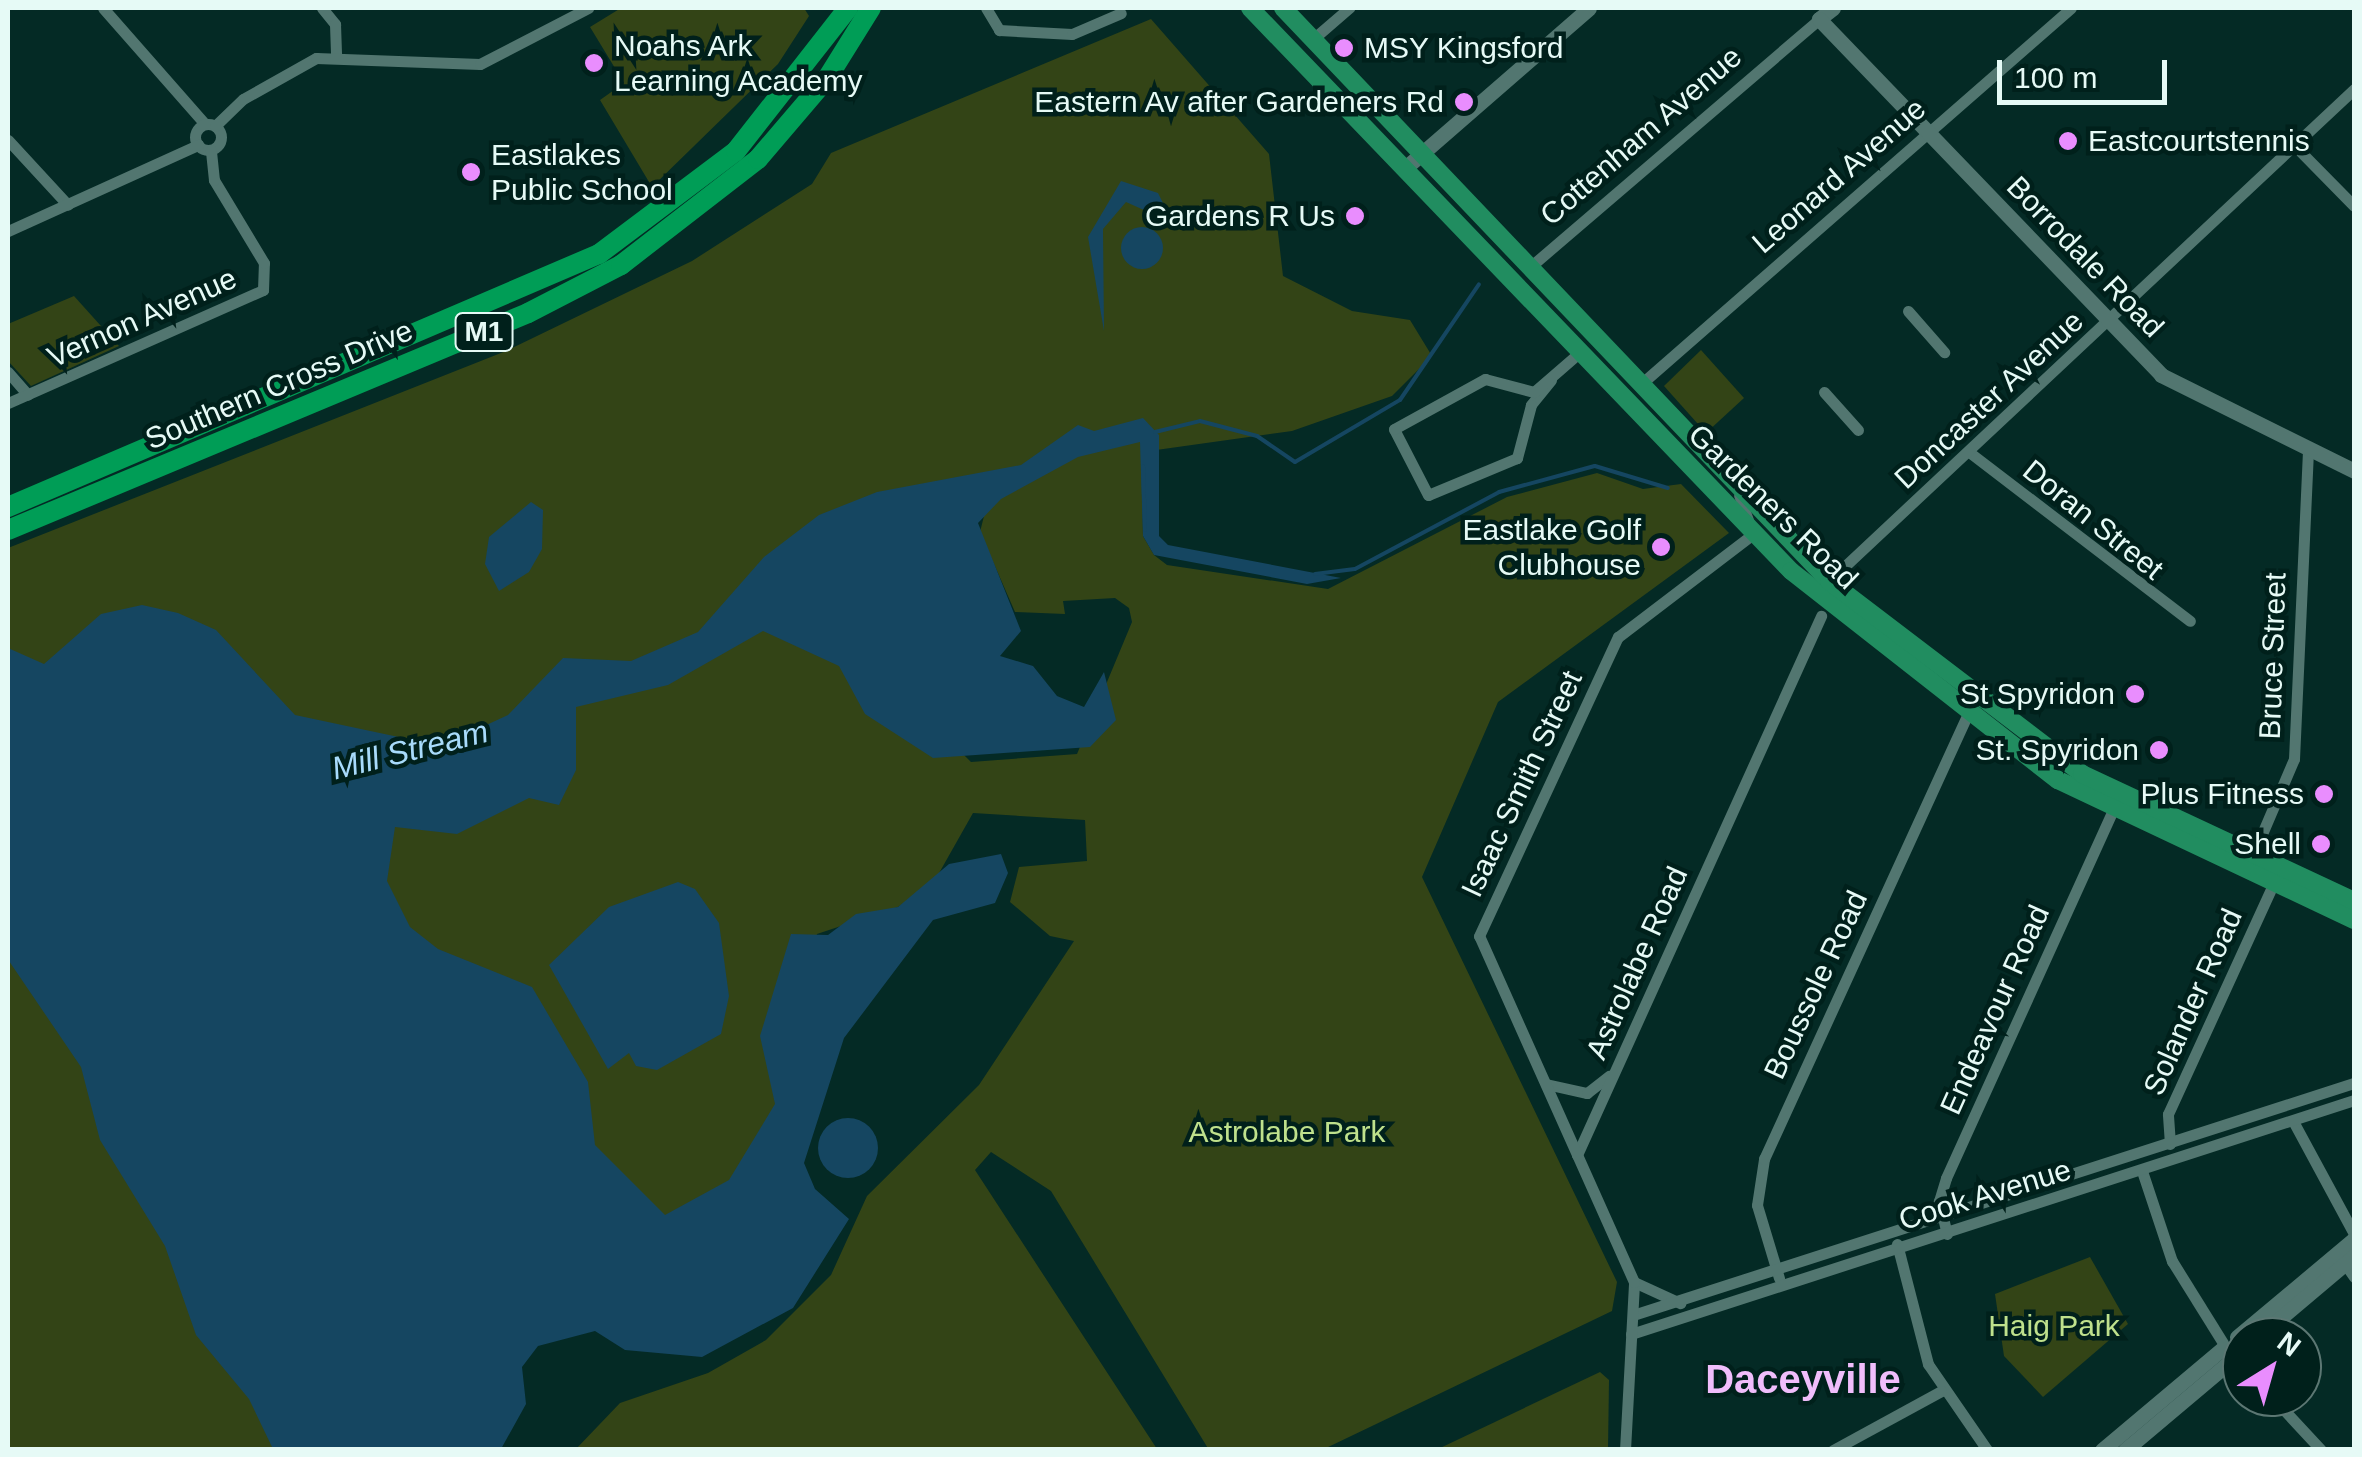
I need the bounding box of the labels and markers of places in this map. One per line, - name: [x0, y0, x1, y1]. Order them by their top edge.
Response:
- place label: Noahs Ark Learning Academy: [614, 28, 864, 98]
- place label: MSY Kingsford: [1364, 30, 1564, 66]
- marker: MSY Kingsford: [1333, 37, 1355, 59]
- marker: Noahs Ark Learning Academy: [583, 52, 605, 74]
- place label: Eastern Av after Gardeners Rd: [1033, 84, 1444, 120]
- marker: Eastern Av after Gardeners Rd: [1453, 91, 1475, 113]
- place label: Eastcourtstennis: [2088, 123, 2310, 159]
- marker: Eastcourtstennis: [2057, 130, 2079, 152]
- place label: Eastlakes Public School: [491, 137, 673, 208]
- marker: Eastlakes Public School: [460, 161, 482, 183]
- place label: Gardens R Us: [1145, 198, 1335, 234]
- marker: Gardens R Us: [1344, 205, 1366, 227]
- place label: Eastlake Golf Clubhouse: [1463, 512, 1641, 582]
- marker: Eastlake Golf Clubhouse: [1650, 536, 1672, 558]
- place label: St Spyridon: [1960, 676, 2115, 712]
- marker: St Spyridon: [2124, 683, 2146, 705]
- place label: St. Spyridon: [1976, 732, 2139, 768]
- marker: St. Spyridon: [2148, 739, 2170, 761]
- place label: Plus Fitness: [2141, 776, 2304, 812]
- marker: Plus Fitness: [2313, 783, 2335, 805]
- place label: Shell: [2234, 826, 2301, 862]
- marker: Shell: [2310, 833, 2332, 855]

